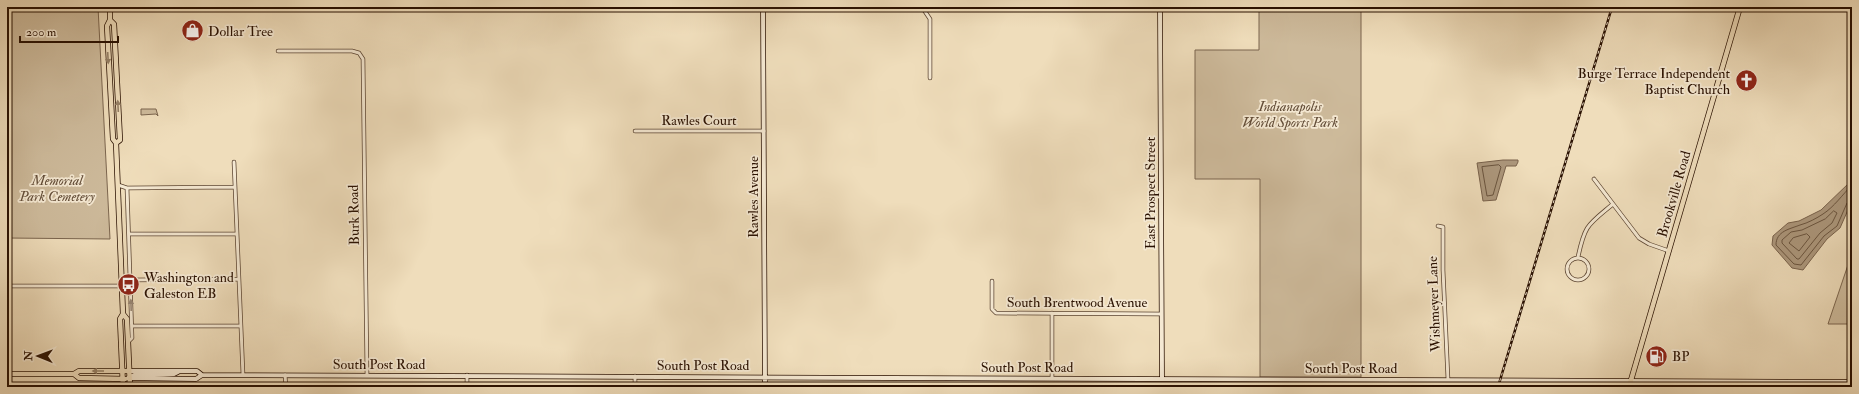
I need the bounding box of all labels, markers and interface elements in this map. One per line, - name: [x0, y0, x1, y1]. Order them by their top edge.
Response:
- scale bar: [20, 18, 118, 44]
- shop icon: Dollar Tree: [179, 18, 205, 44]
- place label: Dollar Tree: [208, 23, 273, 40]
- text: 200 m: [26, 25, 57, 40]
- one-way arrow: [105, 52, 112, 64]
- place label: Burge Terrace Independent Baptist Church: [1578, 65, 1731, 99]
- church icon: Burge Terrace Independent Baptist Church: [1733, 68, 1759, 94]
- park label: Indianapolis World Sports Park: [1242, 98, 1338, 131]
- one-way arrow: [115, 99, 121, 112]
- street label: Rawles Court: [661, 112, 737, 129]
- street label: East Prospect Street: [1142, 136, 1160, 249]
- street label: Brookville Road: [1654, 149, 1695, 239]
- street label: Rawles Avenue: [745, 156, 762, 238]
- park label: Memorial Park Cemetery: [18, 172, 95, 205]
- street label: Burk Road: [345, 184, 363, 245]
- street label: Wishmeyer Lane: [1424, 256, 1445, 353]
- place label: Washington and Galeston EB: [143, 269, 234, 302]
- bus stop icon: Washington and Galeston EB: [115, 272, 141, 298]
- street label: South Brentwood Avenue: [1007, 294, 1148, 311]
- one-way arrow: [128, 298, 134, 311]
- north arrow: [18, 336, 58, 376]
- fuel station icon: BP: [1644, 343, 1670, 369]
- place label: BP: [1672, 348, 1689, 365]
- text: N: [22, 350, 35, 362]
- street label: South Post Road: [333, 356, 425, 373]
- street label: South Post Road: [657, 357, 749, 374]
- street label: South Post Road: [981, 359, 1073, 376]
- street label: South Post Road: [1305, 360, 1397, 377]
- one-way arrow: [91, 368, 104, 374]

